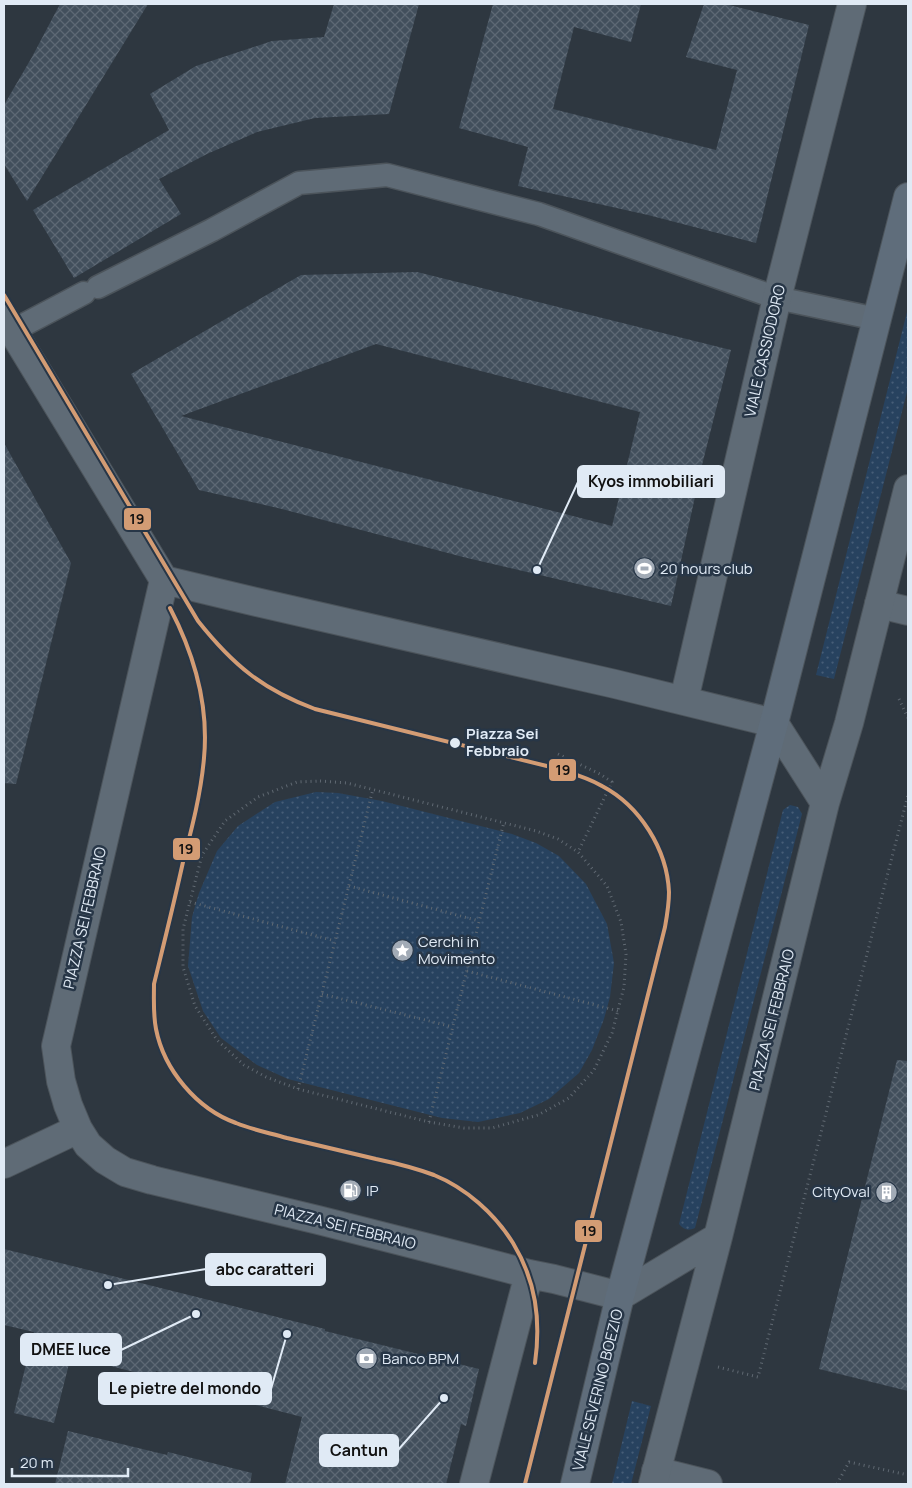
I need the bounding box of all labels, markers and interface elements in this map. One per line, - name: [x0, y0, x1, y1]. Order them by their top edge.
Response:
- street label: VIALE CASSIODORO: [739, 283, 790, 419]
- callout: Kyos immobiliari: [578, 466, 724, 497]
- text: Kyos immobiliari: [588, 470, 714, 492]
- line badge: 19: [123, 507, 152, 531]
- text: 19: [130, 509, 144, 528]
- sports icon: 20 hours club: [632, 557, 656, 581]
- place label: 20 hours club: [660, 558, 753, 579]
- place label: Piazza Sei Febbraio: [466, 723, 539, 761]
- marker: Piazza Sei Febbraio: [448, 736, 462, 750]
- line badge: 19: [548, 758, 577, 782]
- text: 19: [556, 760, 570, 779]
- line badge: 19: [172, 837, 201, 861]
- text: 19: [179, 839, 193, 858]
- street label: PIAZZA SEI FEBBRAIO: [58, 845, 111, 991]
- place label: Cerchi in Movimento: [418, 931, 495, 969]
- place icon: Cerchi in Movimento: [390, 939, 414, 963]
- street label: PIAZZA SEI FEBBRAIO: [744, 947, 799, 1093]
- fuel station icon: IP: [338, 1179, 362, 1203]
- place label: IP: [366, 1180, 379, 1201]
- building icon: CityOval: [874, 1180, 898, 1204]
- place label: CityOval: [812, 1181, 870, 1202]
- street label: PIAZZA SEI FEBBRAIO: [272, 1199, 418, 1254]
- line badge: 19: [574, 1219, 603, 1243]
- text: 19: [582, 1221, 596, 1240]
- callout: abc caratteri: [206, 1254, 325, 1285]
- text: abc caratteri: [216, 1258, 314, 1280]
- street label: VIALE SEVERINO BOEZIO: [567, 1307, 628, 1473]
- callout: DMEE luce: [21, 1334, 121, 1365]
- text: DMEE luce: [31, 1338, 111, 1360]
- bank icon: Banco BPM: [354, 1347, 378, 1371]
- place label: Banco BPM: [382, 1348, 459, 1369]
- callout: Le pietre del mondo: [99, 1373, 271, 1404]
- text: Le pietre del mondo: [109, 1377, 261, 1399]
- callout: Cantun: [320, 1435, 398, 1466]
- text: Cantun: [330, 1439, 388, 1461]
- scale bar: [12, 1446, 129, 1478]
- text: 20 m: [20, 1452, 53, 1473]

